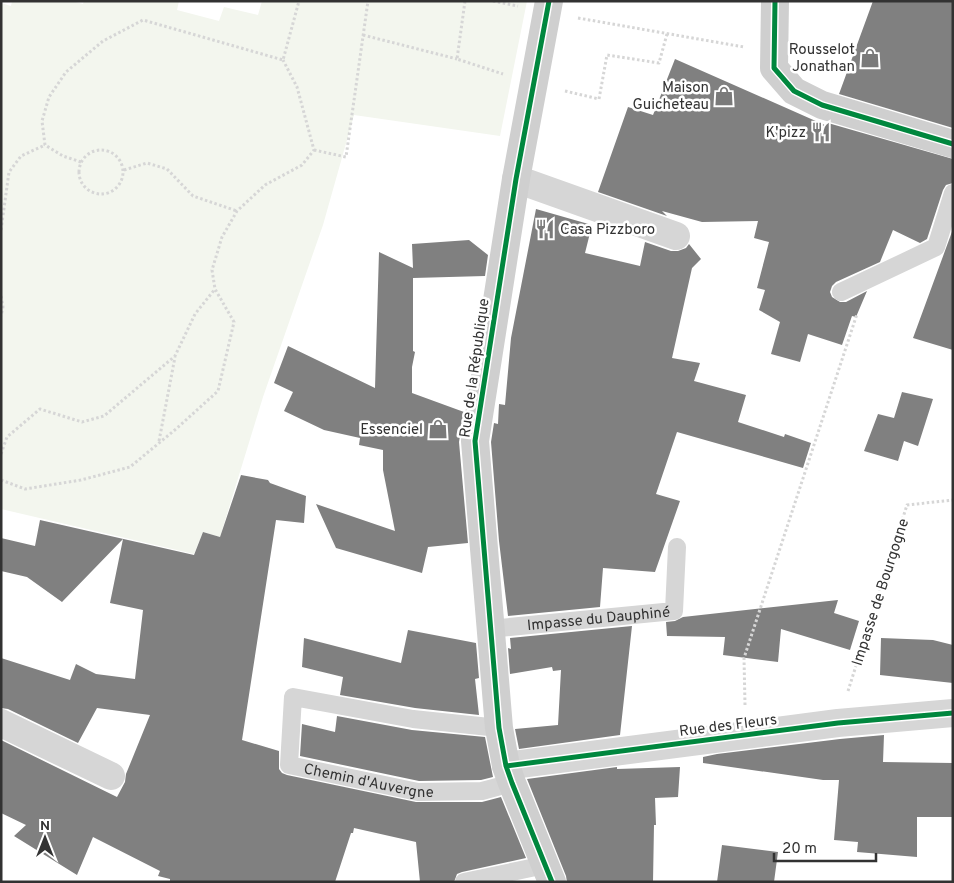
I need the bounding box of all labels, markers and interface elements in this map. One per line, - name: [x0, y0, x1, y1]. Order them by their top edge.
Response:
- place label: Rousselot Jonathan: [789, 41, 855, 77]
- shop icon: Rousselot Jonathan: [859, 47, 881, 69]
- place label: Maison Guicheteau: [632, 79, 709, 115]
- shop icon: Maison Guicheteau: [713, 85, 735, 107]
- restaurant icon: K'pizz: [810, 121, 832, 143]
- place label: K'pizz: [765, 124, 806, 143]
- restaurant icon: Casa Pizzboro: [534, 218, 556, 240]
- place label: Casa Pizzboro: [560, 221, 655, 240]
- street label: Rue de la République: [456, 297, 495, 439]
- shop icon: Essenciel: [427, 418, 449, 440]
- place label: Essenciel: [360, 421, 423, 440]
- street label: Impasse de Bourgogne: [849, 516, 914, 669]
- street label: Impasse du Dauphiné: [526, 603, 671, 636]
- street label: Rue des Fleurs: [678, 711, 778, 742]
- street label: Chemin d'Auvergne: [302, 760, 434, 803]
- north arrow: [20, 813, 70, 863]
- text: N: [40, 818, 50, 835]
- scale bar: [774, 830, 876, 862]
- text: 20 m: [782, 840, 817, 859]

